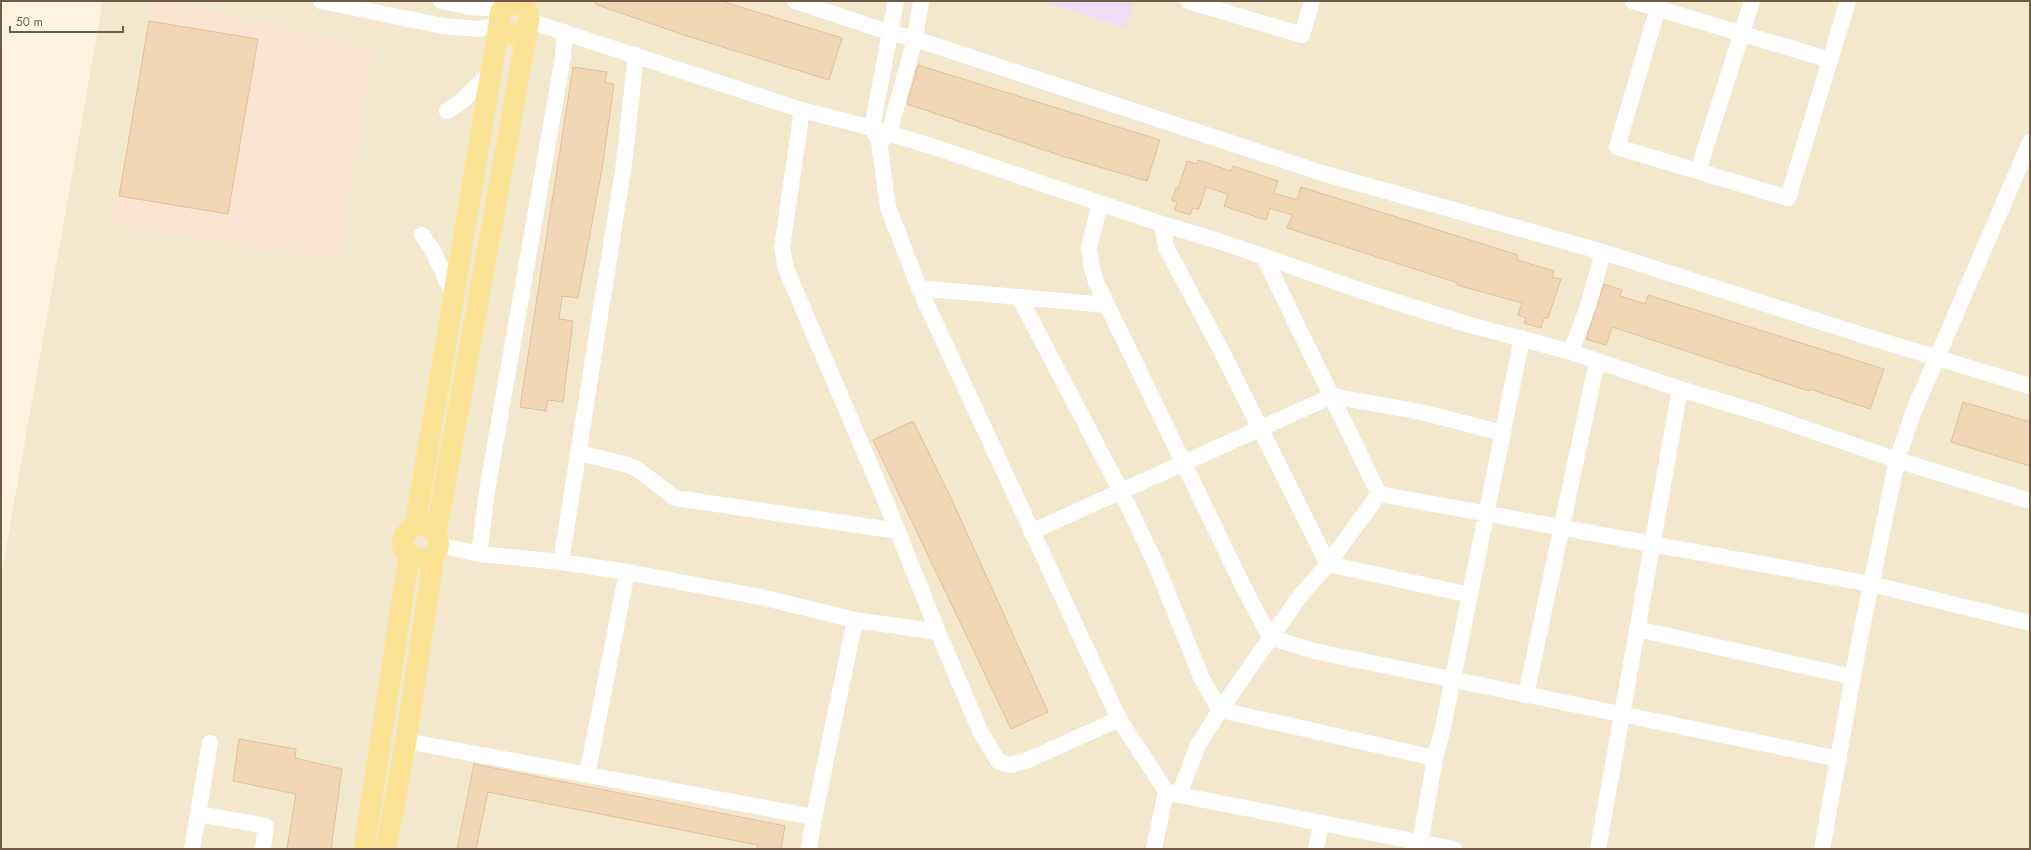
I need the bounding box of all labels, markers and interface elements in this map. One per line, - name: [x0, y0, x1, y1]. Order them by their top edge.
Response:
- scale bar: [10, 8, 123, 34]
- text: 50 m: [16, 13, 43, 31]

